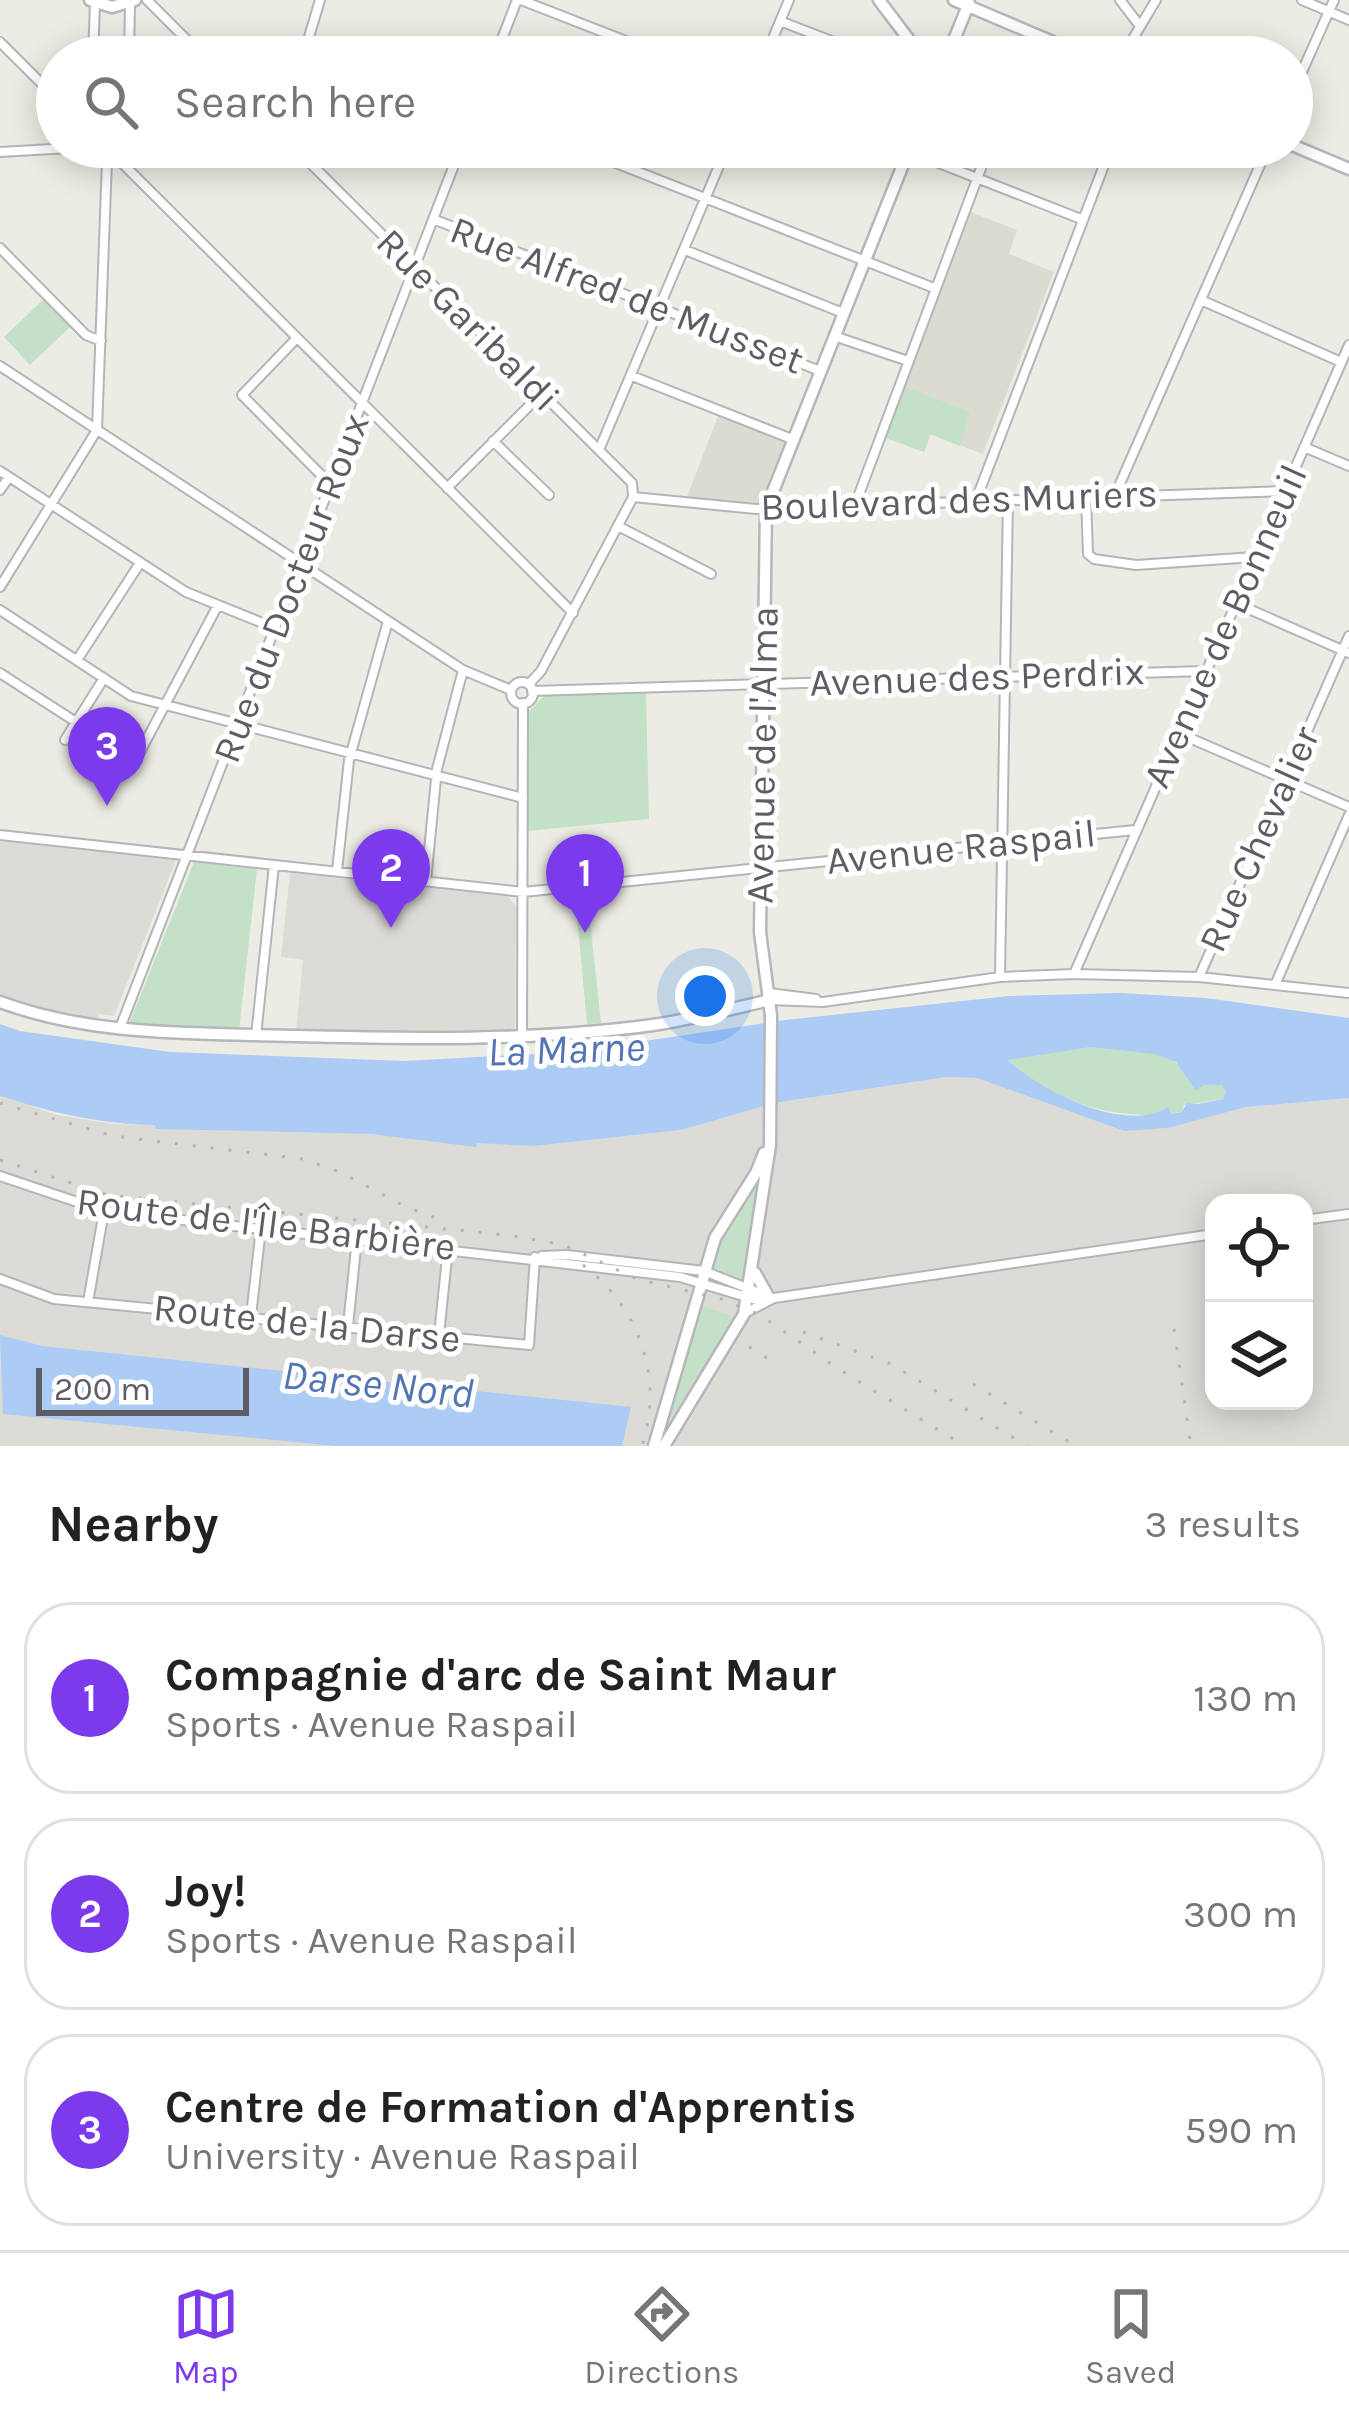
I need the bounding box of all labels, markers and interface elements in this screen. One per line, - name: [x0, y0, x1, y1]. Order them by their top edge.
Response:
- search box: [36, 36, 1313, 168]
- icon: search: [78, 69, 144, 135]
- text: Search here: [174, 76, 416, 128]
- street label: Rue Alfred de Musset: [444, 206, 810, 384]
- street label: Rue Garibaldi: [367, 219, 569, 421]
- street label: Rue du Docteur Roux: [203, 407, 379, 769]
- street label: Avenue de Bonneuil: [1133, 457, 1317, 795]
- street label: Boulevard des Muriers: [760, 470, 1158, 530]
- street label: Avenue de l'Alma: [736, 606, 788, 904]
- street label: Avenue des Perdrix: [809, 648, 1145, 706]
- pin: 3: [68, 707, 146, 806]
- street label: Rue Chevalier: [1189, 718, 1330, 959]
- street label: Avenue Raspail: [824, 810, 1098, 884]
- pin: 2: [352, 829, 430, 928]
- pin: 1: [546, 834, 624, 933]
- your location: [675, 966, 735, 1026]
- water label: La Marne: [486, 1021, 646, 1077]
- street label: Route de l'Île Barbière: [74, 1178, 458, 1270]
- map controls: [1205, 1194, 1313, 1410]
- button: locate: [1205, 1194, 1313, 1302]
- street label: Route de la Darse: [151, 1284, 463, 1362]
- button: layers: [1205, 1302, 1313, 1410]
- water label: Darse Nord: [280, 1349, 476, 1419]
- scale bar: [36, 1362, 249, 1415]
- text: 200 m: [54, 1370, 151, 1408]
- text: Nearby: [48, 1494, 218, 1554]
- text: 3 results: [1144, 1501, 1301, 1547]
- text: Compagnie d'arc de Saint Maur: [165, 1649, 836, 1701]
- text: 1: [83, 1675, 97, 1721]
- text: 130 m: [1193, 1675, 1298, 1721]
- text: Sports · Avenue Raspail: [165, 1701, 578, 1747]
- text: Joy!: [165, 1865, 246, 1917]
- text: 2: [78, 1891, 102, 1937]
- text: 300 m: [1183, 1891, 1298, 1937]
- text: Sports · Avenue Raspail: [165, 1917, 578, 1963]
- text: Centre de Formation d'Apprentis: [165, 2081, 856, 2133]
- text: 3: [78, 2107, 102, 2153]
- text: 590 m: [1184, 2107, 1298, 2153]
- text: University · Avenue Raspail: [165, 2133, 640, 2179]
- tab: Map: [173, 2281, 239, 2391]
- tab: Directions: [584, 2281, 739, 2391]
- tab: Saved: [1085, 2281, 1176, 2391]

